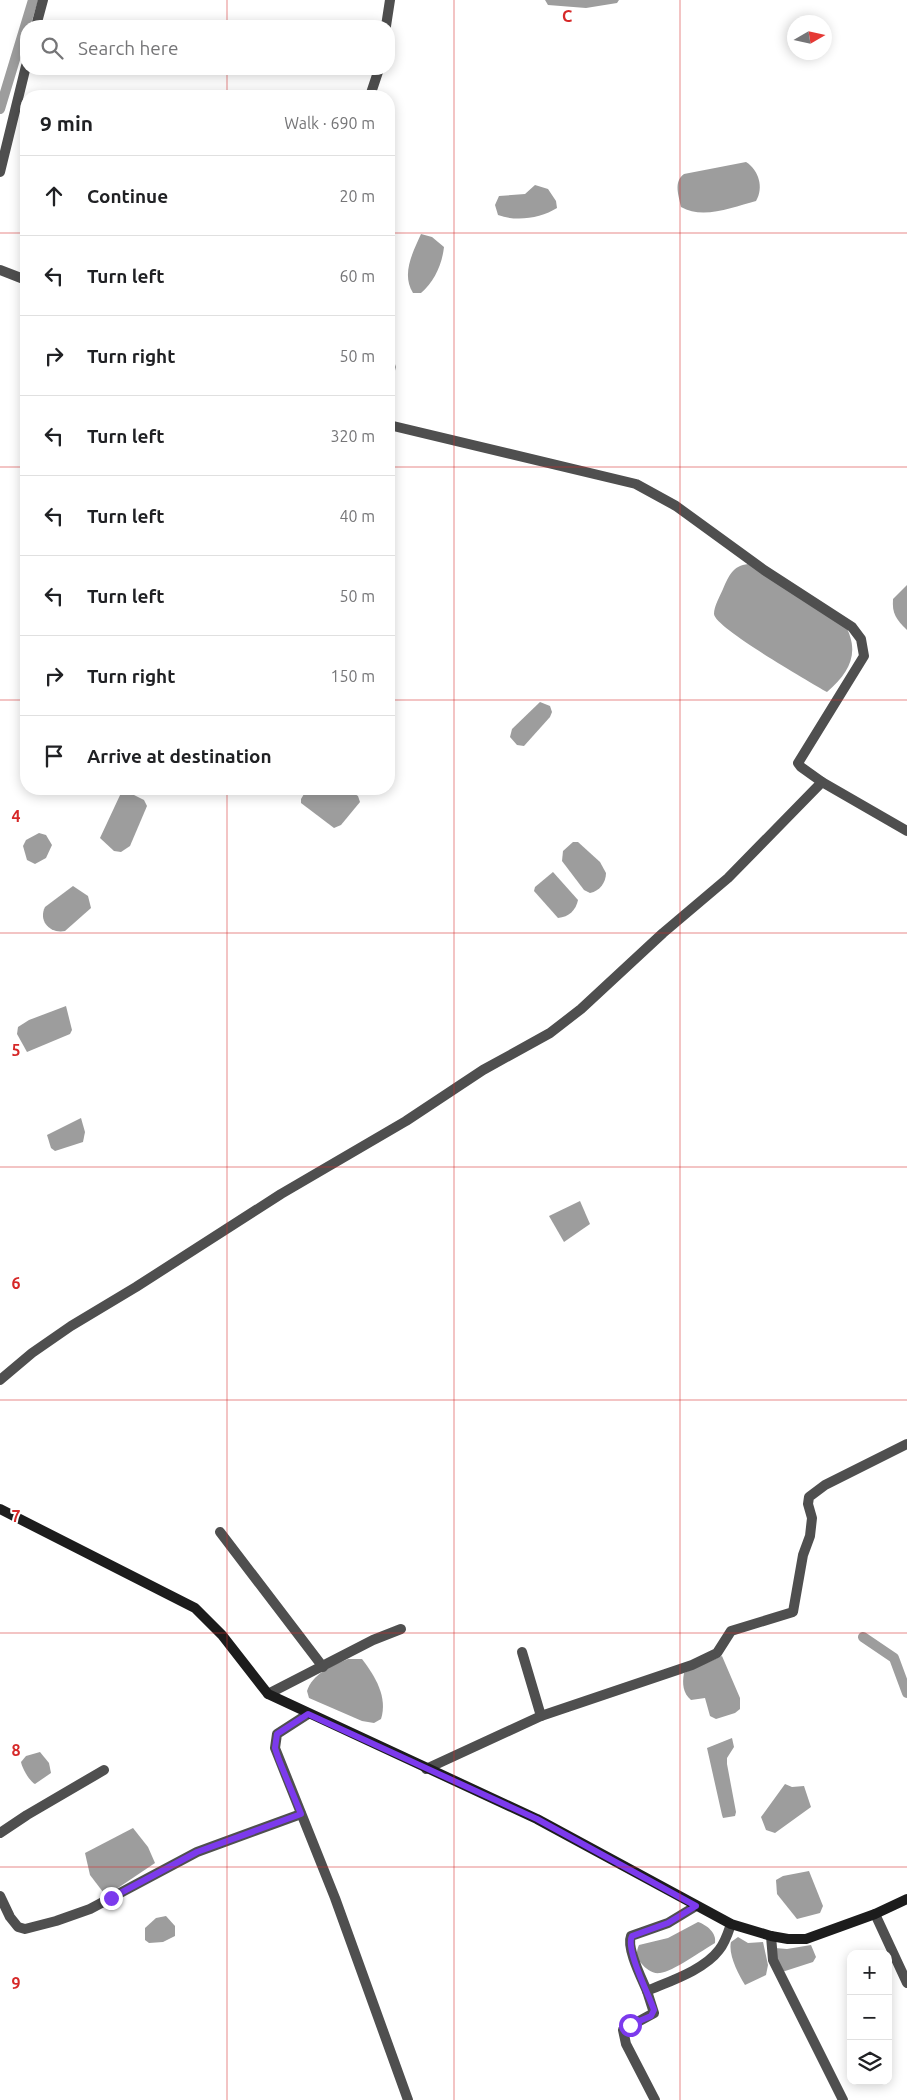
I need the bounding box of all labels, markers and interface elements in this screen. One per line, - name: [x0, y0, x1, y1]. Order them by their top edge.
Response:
- text: C: [562, 7, 572, 25]
- north arrow: [787, 15, 832, 60]
- search box: [20, 20, 395, 75]
- icon: search: [38, 34, 66, 62]
- text: Search here: [78, 37, 178, 59]
- text: 9 min: [40, 111, 93, 135]
- text: Walk · 690 m: [284, 114, 375, 132]
- icon: ahead: [40, 182, 68, 210]
- text: Continue: [87, 185, 168, 207]
- text: 20 m: [339, 187, 375, 205]
- icon: left: [40, 262, 68, 290]
- text: Turn left: [87, 265, 165, 287]
- text: 60 m: [339, 267, 375, 285]
- icon: right: [40, 342, 68, 370]
- text: Turn right: [87, 345, 175, 367]
- text: 50 m: [339, 347, 375, 365]
- icon: left: [40, 422, 68, 450]
- text: Turn left: [87, 425, 165, 447]
- text: 320 m: [330, 427, 375, 445]
- icon: left: [40, 502, 68, 530]
- text: Turn left: [87, 505, 165, 527]
- text: 40 m: [339, 507, 375, 525]
- icon: left: [40, 582, 68, 610]
- text: Turn left: [87, 585, 165, 607]
- text: 50 m: [339, 587, 375, 605]
- icon: right: [40, 662, 68, 690]
- text: Turn right: [87, 665, 175, 687]
- text: 150 m: [330, 667, 375, 685]
- icon: arrive: [40, 742, 68, 770]
- text: Arrive at destination: [87, 745, 272, 767]
- text: 4: [11, 807, 21, 825]
- text: 5: [11, 1041, 21, 1059]
- text: 6: [11, 1274, 21, 1292]
- text: 7: [11, 1507, 21, 1525]
- text: 8: [11, 1741, 21, 1759]
- route end: [100, 1887, 123, 1910]
- map controls: [847, 1950, 892, 2085]
- button: +: [847, 1950, 892, 1995]
- text: 9: [11, 1974, 21, 1992]
- button: −: [847, 1995, 892, 2040]
- route start: [619, 2014, 642, 2037]
- button: layers: [847, 2040, 892, 2085]

